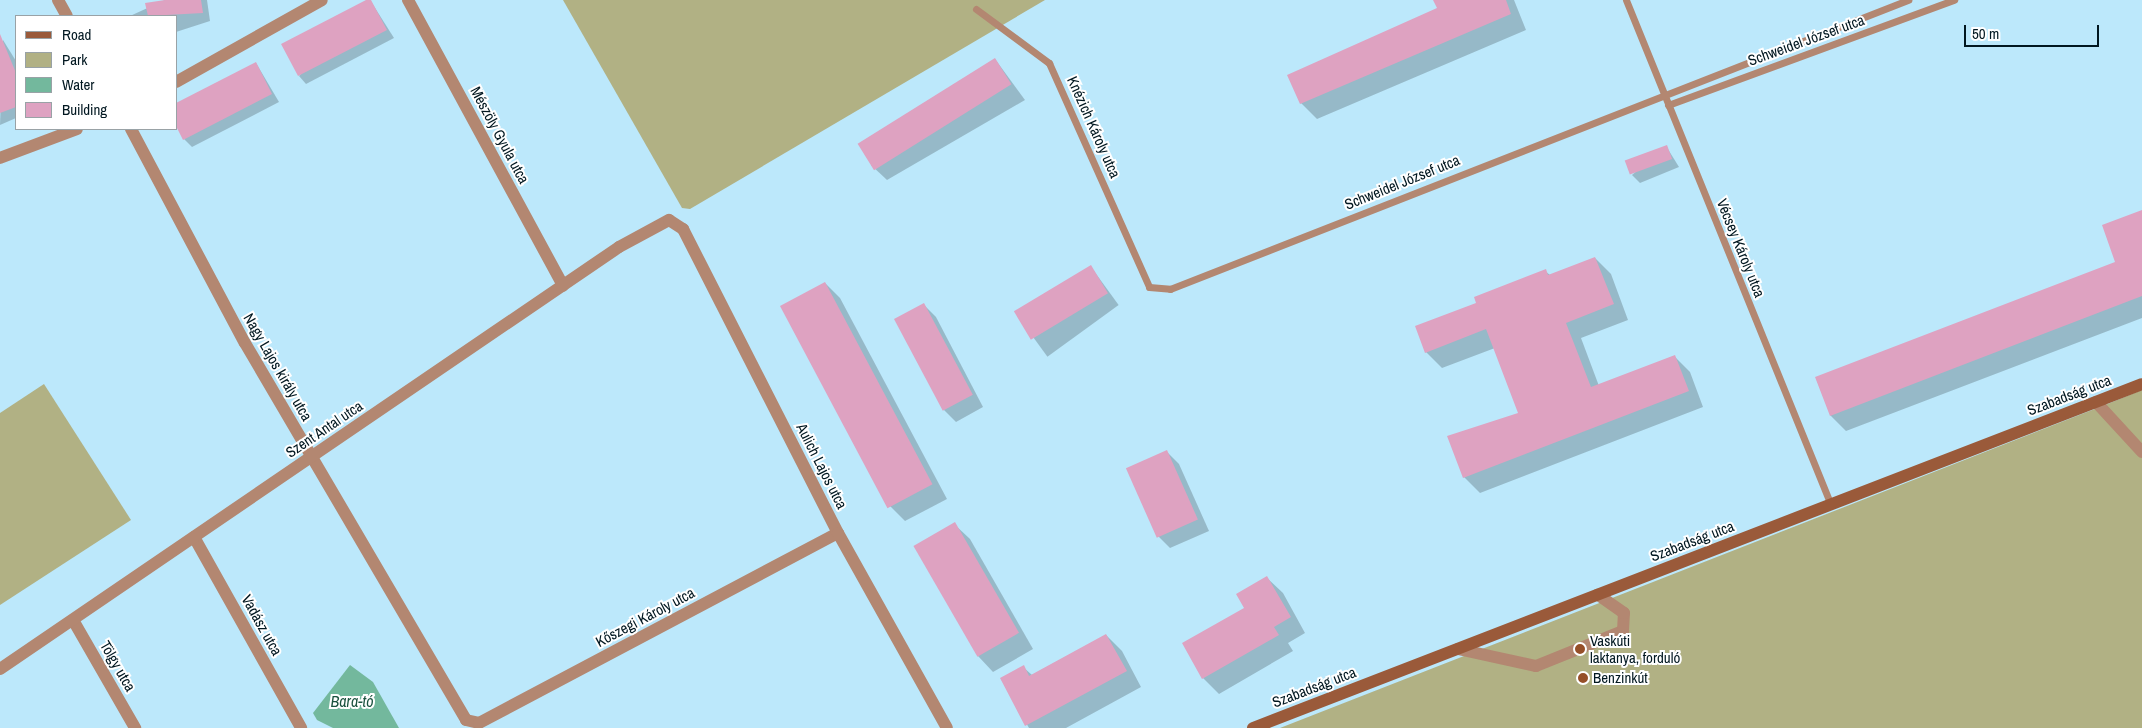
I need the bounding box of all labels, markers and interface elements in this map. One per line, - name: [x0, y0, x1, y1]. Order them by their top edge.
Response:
- street label: Schweidel József utca: [1745, 11, 1867, 69]
- legend: [15, 15, 178, 130]
- scale bar: [1967, 15, 2102, 47]
- text: 50 m: [1972, 23, 1999, 44]
- text: Road: [62, 24, 91, 45]
- text: Park: [62, 49, 87, 70]
- street label: Knézich Károly utca: [1064, 73, 1124, 181]
- text: Water: [62, 74, 94, 95]
- street label: Mészöly Gyula utca: [467, 83, 533, 187]
- text: Building: [62, 99, 107, 120]
- street label: Schweidel József utca: [1342, 151, 1462, 213]
- street label: Vécsey Károly utca: [1713, 196, 1769, 300]
- street label: Nagy Lajos király utca: [240, 310, 316, 424]
- street label: Szabadság utca: [2025, 371, 2113, 419]
- street label: Szent Antal utca: [282, 396, 366, 462]
- street label: Aulich Lajos utca: [793, 420, 851, 512]
- street label: Szabadság utca: [1648, 517, 1736, 565]
- street label: Kőszegi Károly utca: [592, 583, 698, 651]
- street label: Vadász utca: [238, 591, 286, 659]
- place label: Vaskúti laktanya, forduló: [1590, 631, 1680, 666]
- street label: Tölgy utca: [96, 638, 140, 694]
- marker: Vaskúti laktanya, forduló: [1574, 643, 1586, 655]
- street label: Szabadság utca: [1270, 663, 1358, 711]
- place label: Benzinkút: [1593, 669, 1648, 687]
- marker: Benzinkút: [1577, 672, 1589, 684]
- water label: Bara-tó: [330, 691, 374, 711]

